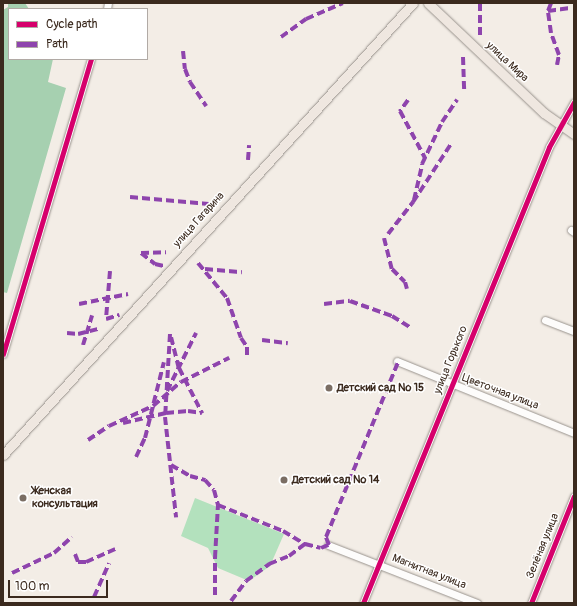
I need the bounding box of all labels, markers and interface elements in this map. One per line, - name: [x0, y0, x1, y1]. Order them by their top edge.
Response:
- legend: [8, 8, 148, 60]
- text: Cycle path: [46, 17, 97, 32]
- text: Path: [46, 37, 68, 52]
- street label: улица Мира: [483, 39, 531, 85]
- street label: улица Гагарина: [171, 190, 227, 250]
- street label: улица Горького: [431, 324, 471, 396]
- street label: Цветочная улица: [460, 371, 540, 413]
- place label: Детский сад № 15: [337, 381, 424, 395]
- marker: Детский сад № 15: [324, 383, 334, 393]
- place label: Детский сад № 14: [292, 473, 379, 487]
- marker: Детский сад № 14: [279, 475, 289, 485]
- place label: Женская консультация: [32, 485, 98, 511]
- marker: Женская консультация: [17, 492, 29, 504]
- street label: Зелёная улица: [524, 511, 562, 581]
- street label: Магнитная улица: [390, 552, 468, 592]
- scale bar: [10, 572, 110, 598]
- text: 100 m: [15, 579, 49, 594]

